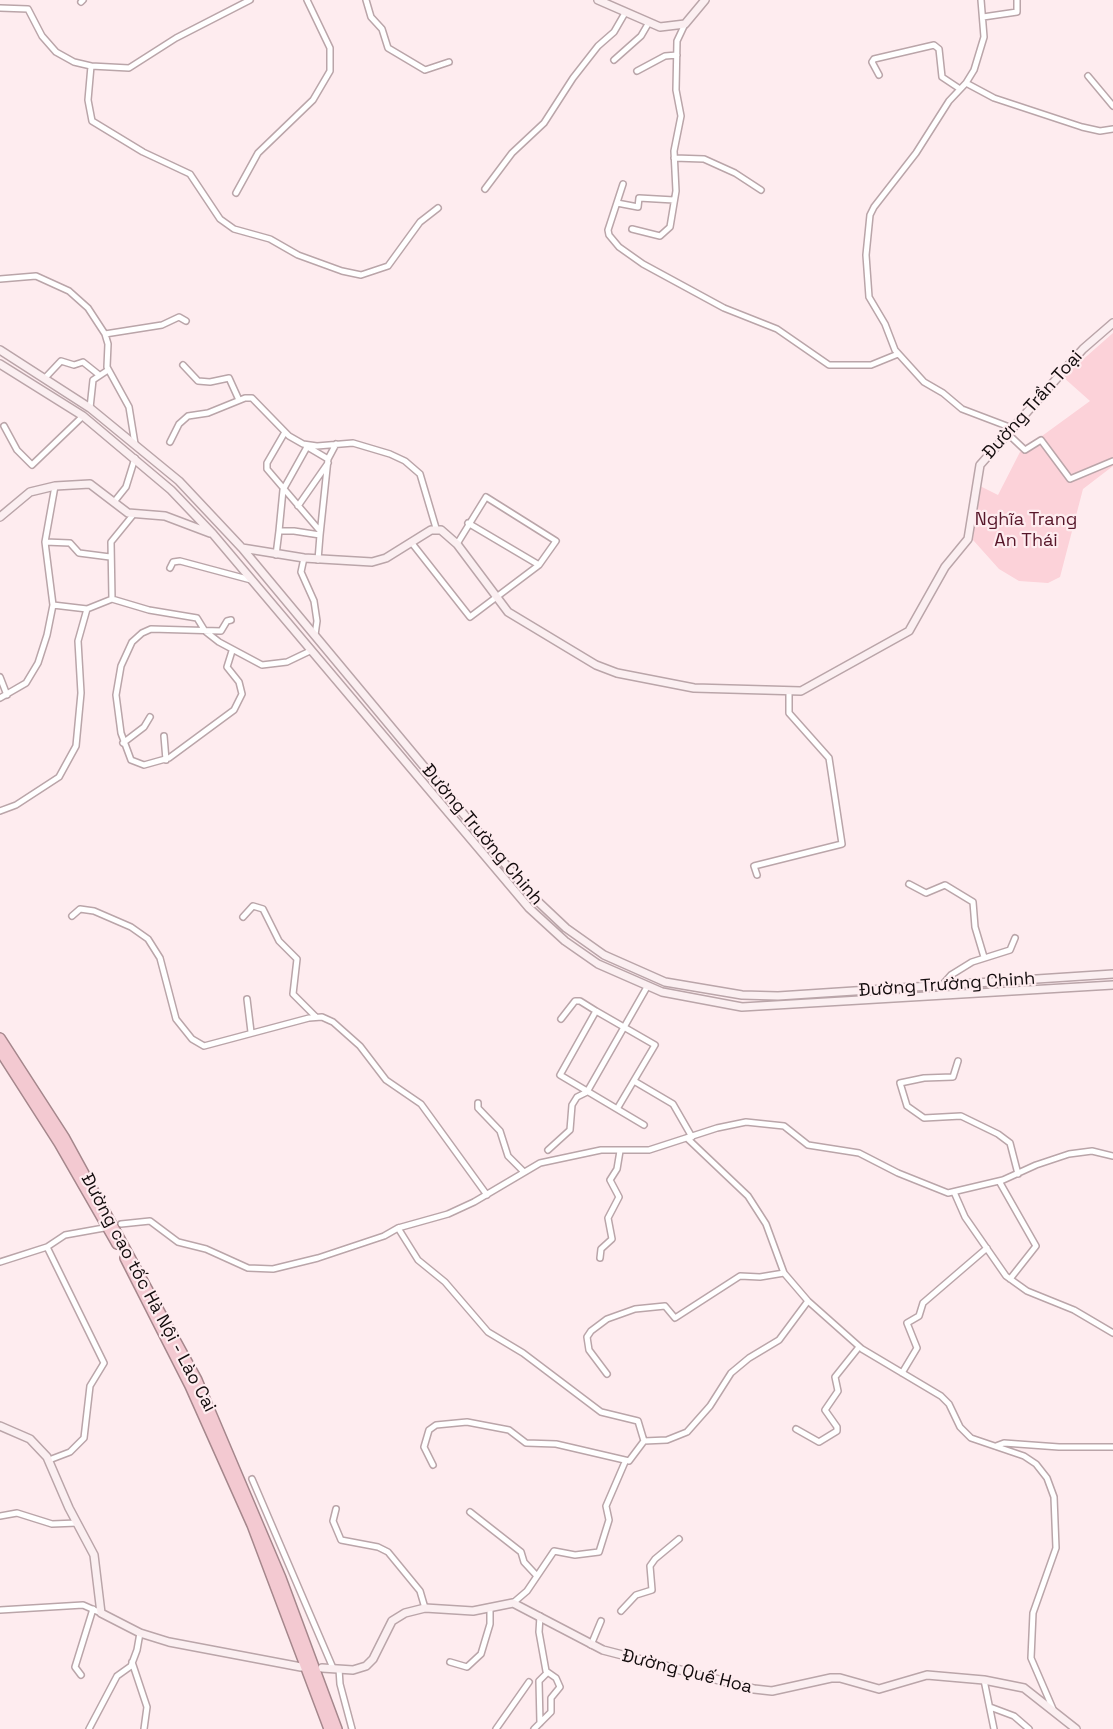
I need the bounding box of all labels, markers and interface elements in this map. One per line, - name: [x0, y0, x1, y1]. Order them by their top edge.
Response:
- street label: Đường Trần Toại: [979, 346, 1087, 464]
- park label: Nghĩa Trang An Thái: [975, 509, 1077, 552]
- street label: Đường Trường Chinh: [417, 760, 547, 910]
- street label: Đường Trường Chinh: [858, 968, 1036, 1002]
- street label: Đường cao tốc Hà Nội - Lào Cai: [76, 1170, 220, 1416]
- street label: Đường Quế Hoa: [620, 1645, 754, 1699]

